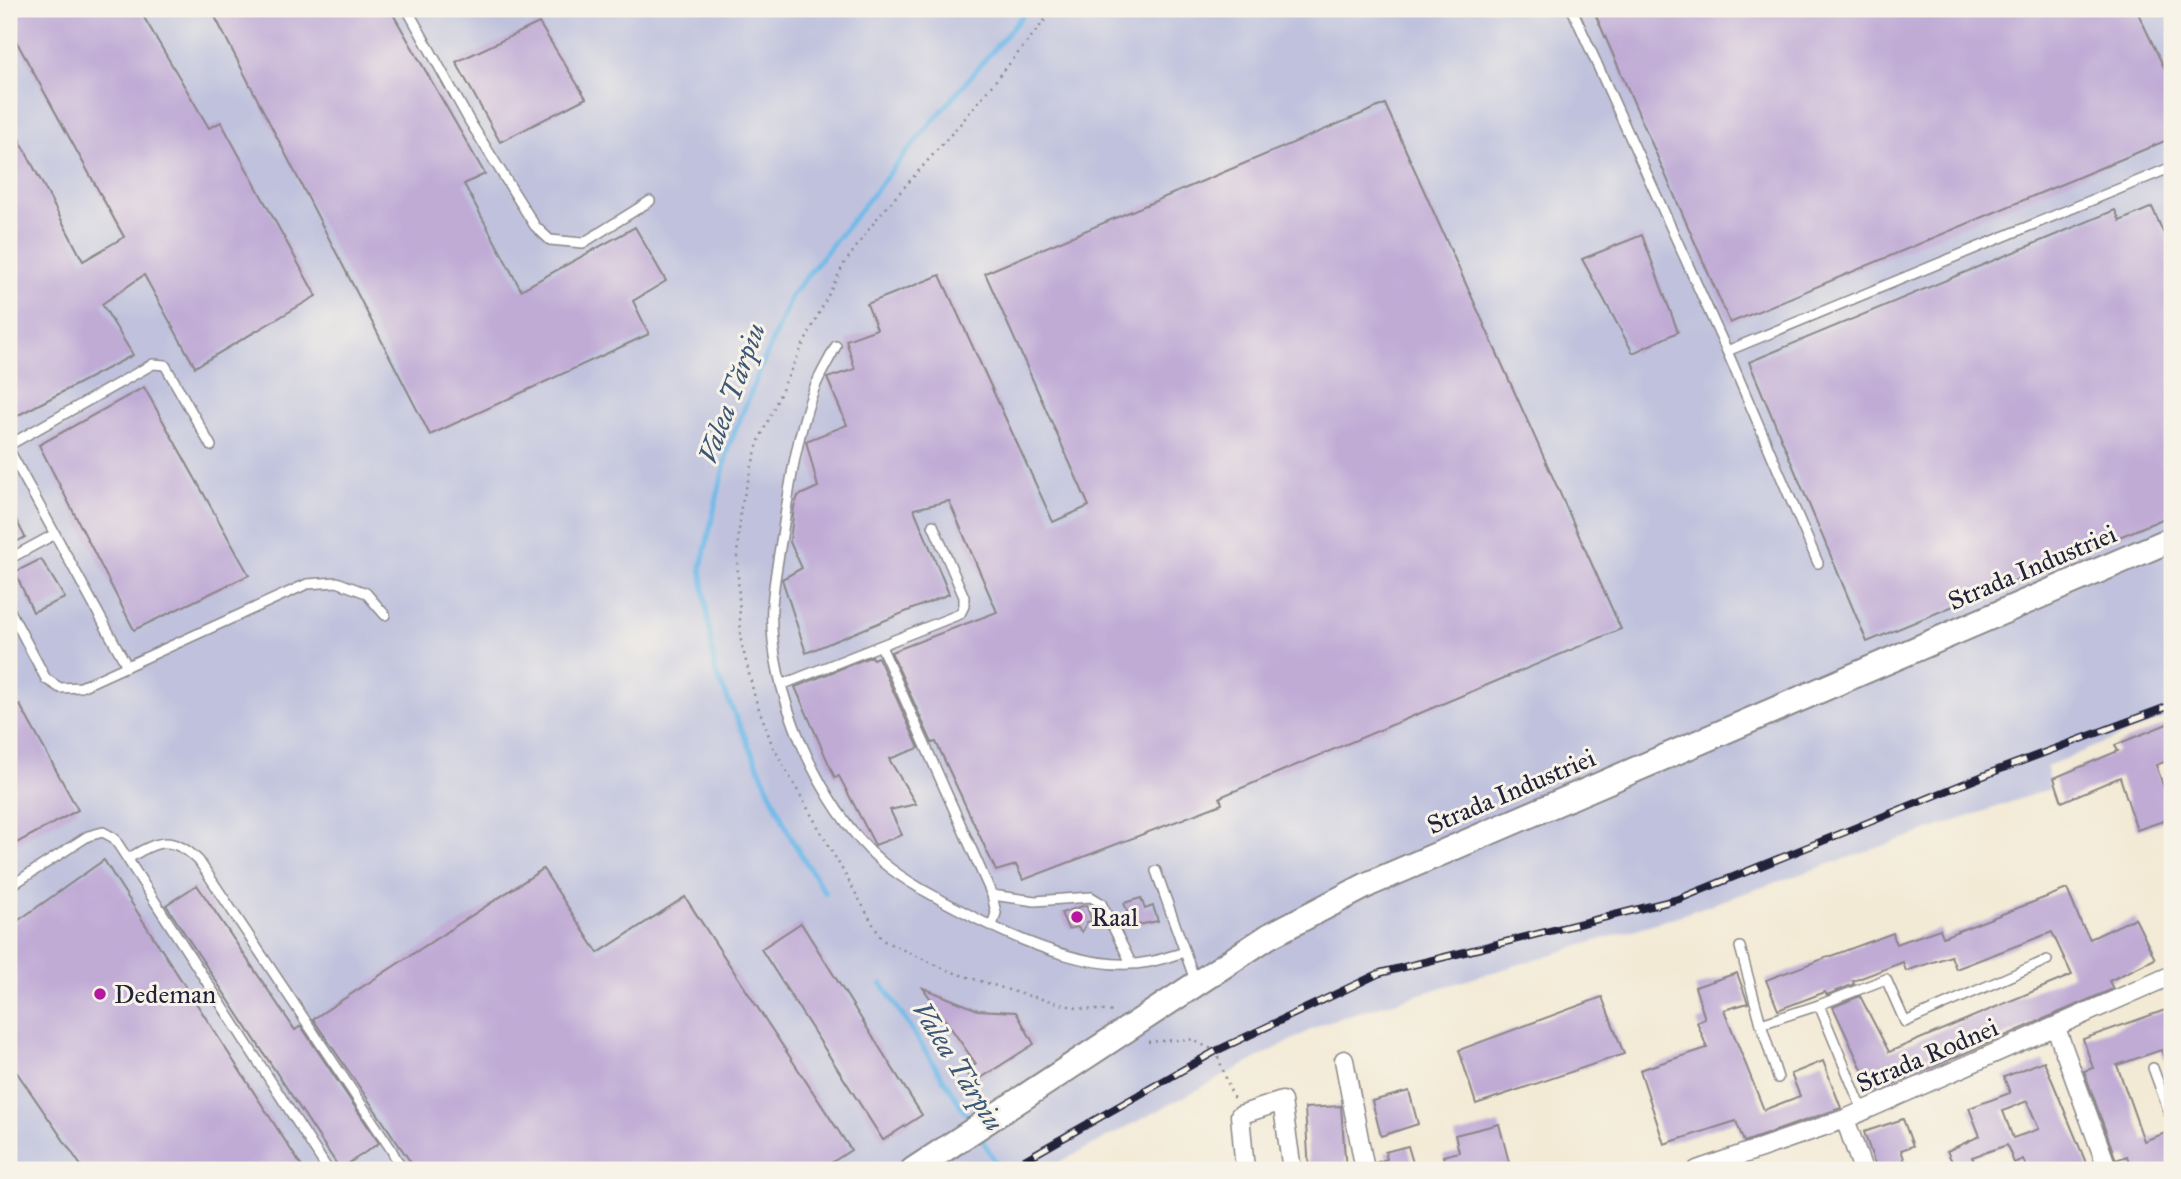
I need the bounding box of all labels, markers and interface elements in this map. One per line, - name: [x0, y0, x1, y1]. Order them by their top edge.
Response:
- water label: Valea Tărpiu: [690, 318, 773, 468]
- street label: Strada Industriei: [1943, 517, 2121, 617]
- street label: Strada Industriei: [1422, 741, 1600, 841]
- place label: Raal: [1091, 901, 1138, 933]
- marker: Raal: [1069, 909, 1085, 925]
- place label: Dedeman: [114, 978, 216, 1010]
- marker: Dedeman: [92, 986, 108, 1002]
- water label: Valea Tărpiu: [905, 995, 1012, 1138]
- street label: Strada Rodnei: [1851, 1011, 2003, 1099]

